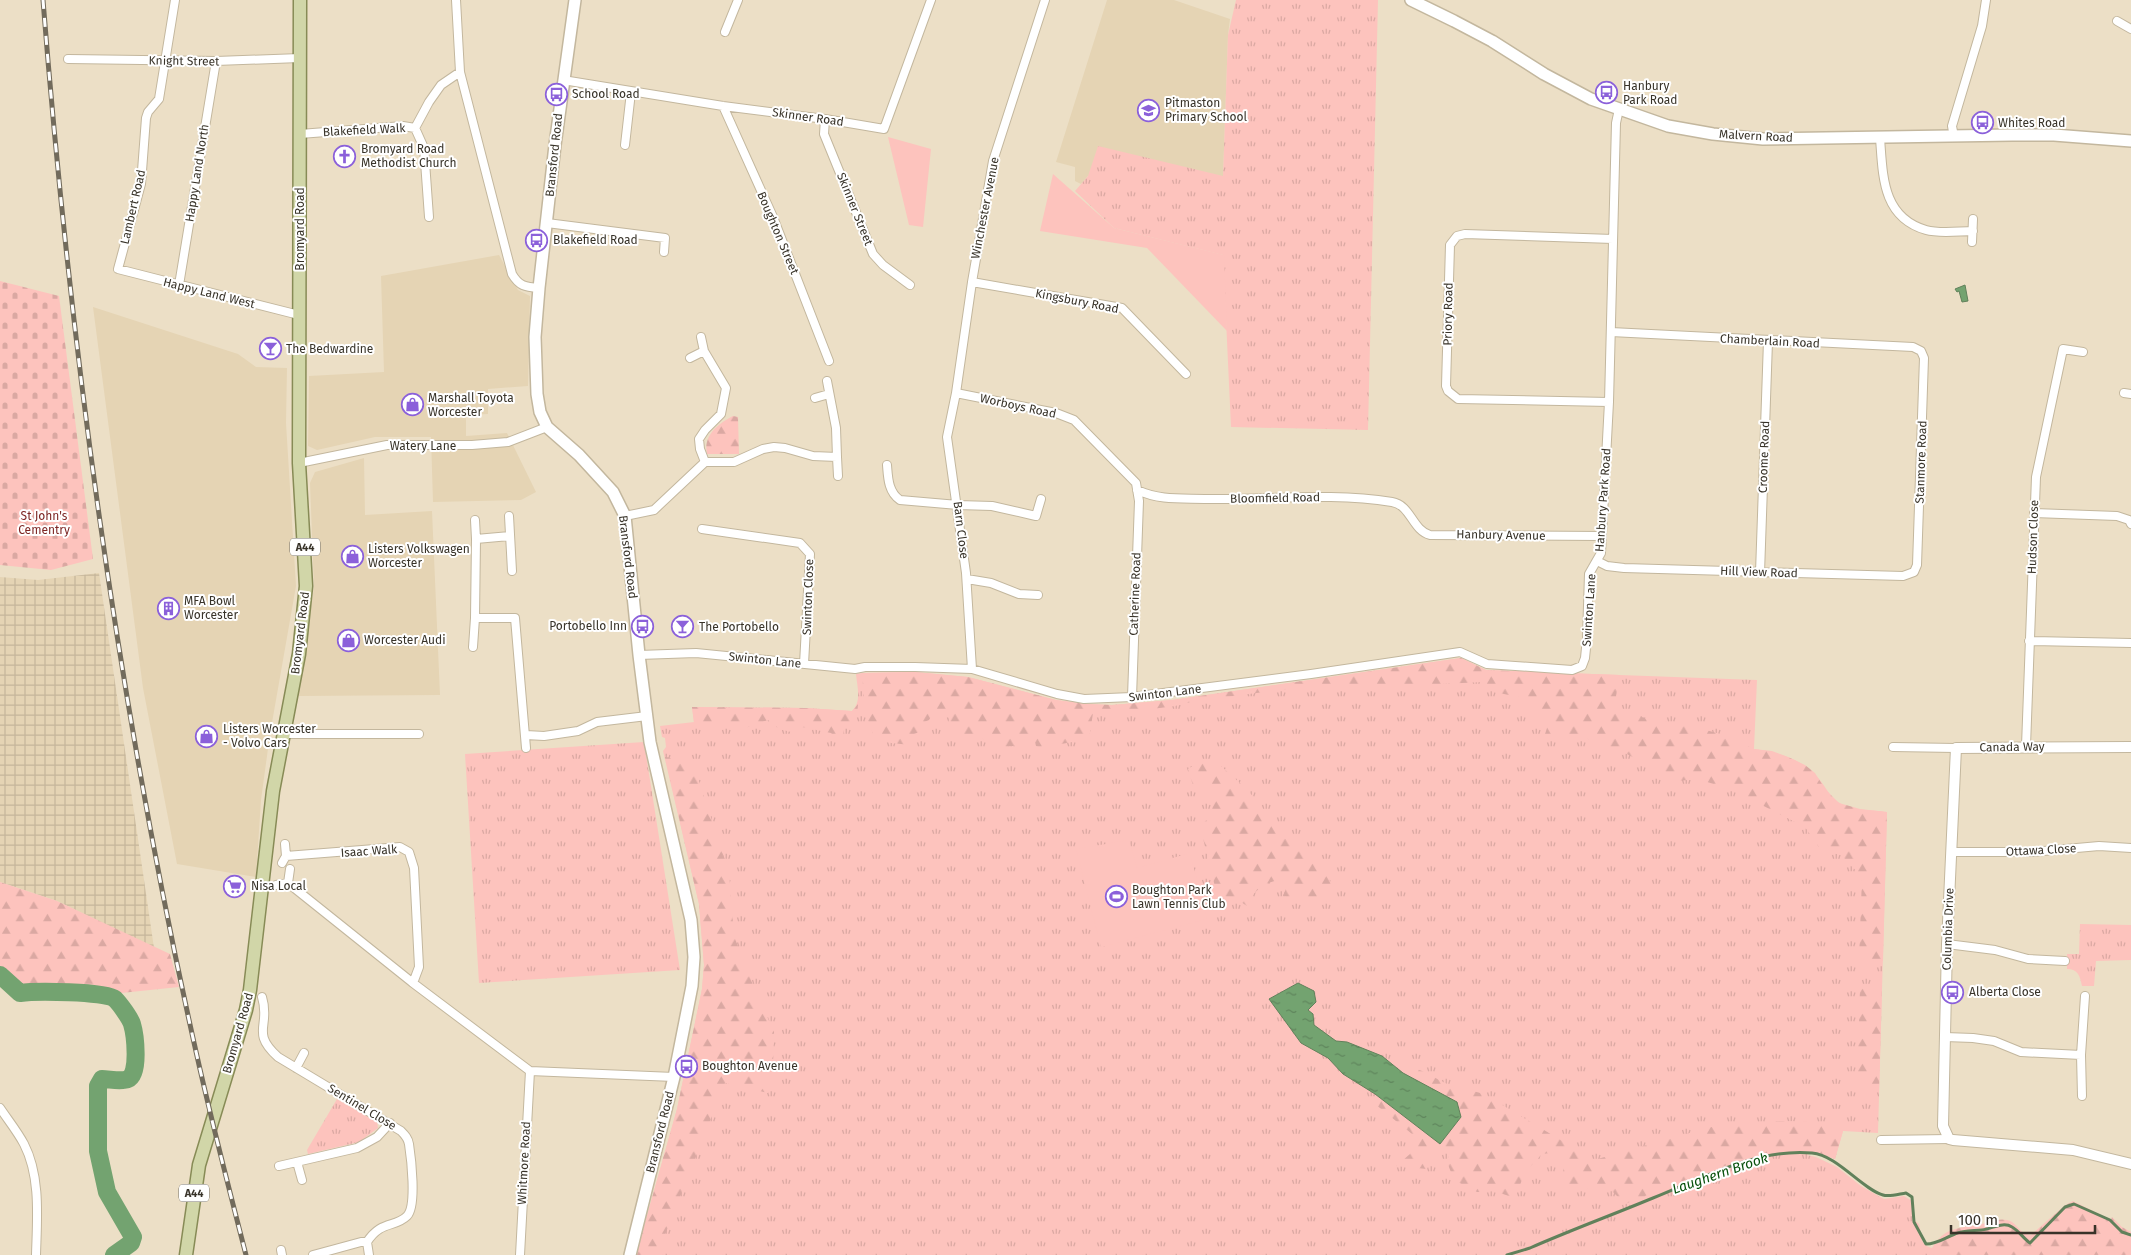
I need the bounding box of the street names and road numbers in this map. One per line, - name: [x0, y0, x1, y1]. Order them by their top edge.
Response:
- street label: Knight Street: [148, 53, 220, 69]
- street label: Skinner Road: [771, 105, 845, 129]
- street label: Bransford Road: [543, 113, 565, 197]
- street label: Blakefield Walk: [322, 121, 407, 139]
- street label: Happy Land North: [182, 123, 212, 223]
- street label: Malvern Road: [1719, 127, 1793, 145]
- street label: Winchester Avenue: [968, 156, 1002, 260]
- street label: Lambert Road: [118, 168, 148, 246]
- street label: Skinner Street: [834, 171, 876, 248]
- street label: Bromyard Road: [293, 187, 307, 271]
- street label: Boughton Street: [754, 190, 802, 277]
- street label: Happy Land West: [162, 275, 257, 311]
- street label: Priory Road: [1440, 282, 1456, 346]
- street label: Kingsbury Road: [1034, 286, 1120, 316]
- street label: Chamberlain Road: [1720, 331, 1820, 351]
- street label: Worboys Road: [978, 391, 1058, 421]
- street label: Stanmore Road: [1913, 420, 1929, 504]
- street label: Croome Road: [1756, 421, 1772, 493]
- street label: Watery Lane: [390, 439, 456, 453]
- street label: Hanbury Park Road: [1592, 448, 1614, 552]
- street label: Bloomfield Road: [1230, 490, 1320, 506]
- street label: Barn Close: [951, 500, 971, 560]
- street label: Hudson Close: [2025, 500, 2041, 574]
- street label: Bransford Road: [616, 515, 640, 599]
- street label: Hanbury Avenue: [1456, 527, 1546, 543]
- road number: A44: [290, 538, 320, 556]
- street label: Catherine Road: [1127, 552, 1143, 636]
- street label: Swinton Close: [800, 559, 816, 635]
- street label: Hill View Road: [1720, 564, 1798, 580]
- street label: Swinton Lane: [1579, 573, 1599, 647]
- street label: Bromyard Road: [288, 591, 312, 675]
- street label: Swinton Lane: [728, 649, 802, 671]
- street label: Swinton Lane: [1128, 682, 1202, 704]
- street label: Canada Way: [1979, 739, 2045, 755]
- street label: Ottawa Close: [2005, 841, 2077, 859]
- street label: Isaac Walk: [340, 842, 399, 860]
- street label: Columbia Drive: [1940, 887, 1956, 971]
- street label: Bromyard Road: [220, 991, 256, 1075]
- street label: Sentinel Close: [325, 1081, 399, 1133]
- street label: Bransford Road: [643, 1090, 677, 1174]
- street label: Whitmore Road: [515, 1121, 533, 1205]
- road number: A44: [179, 1184, 209, 1202]

